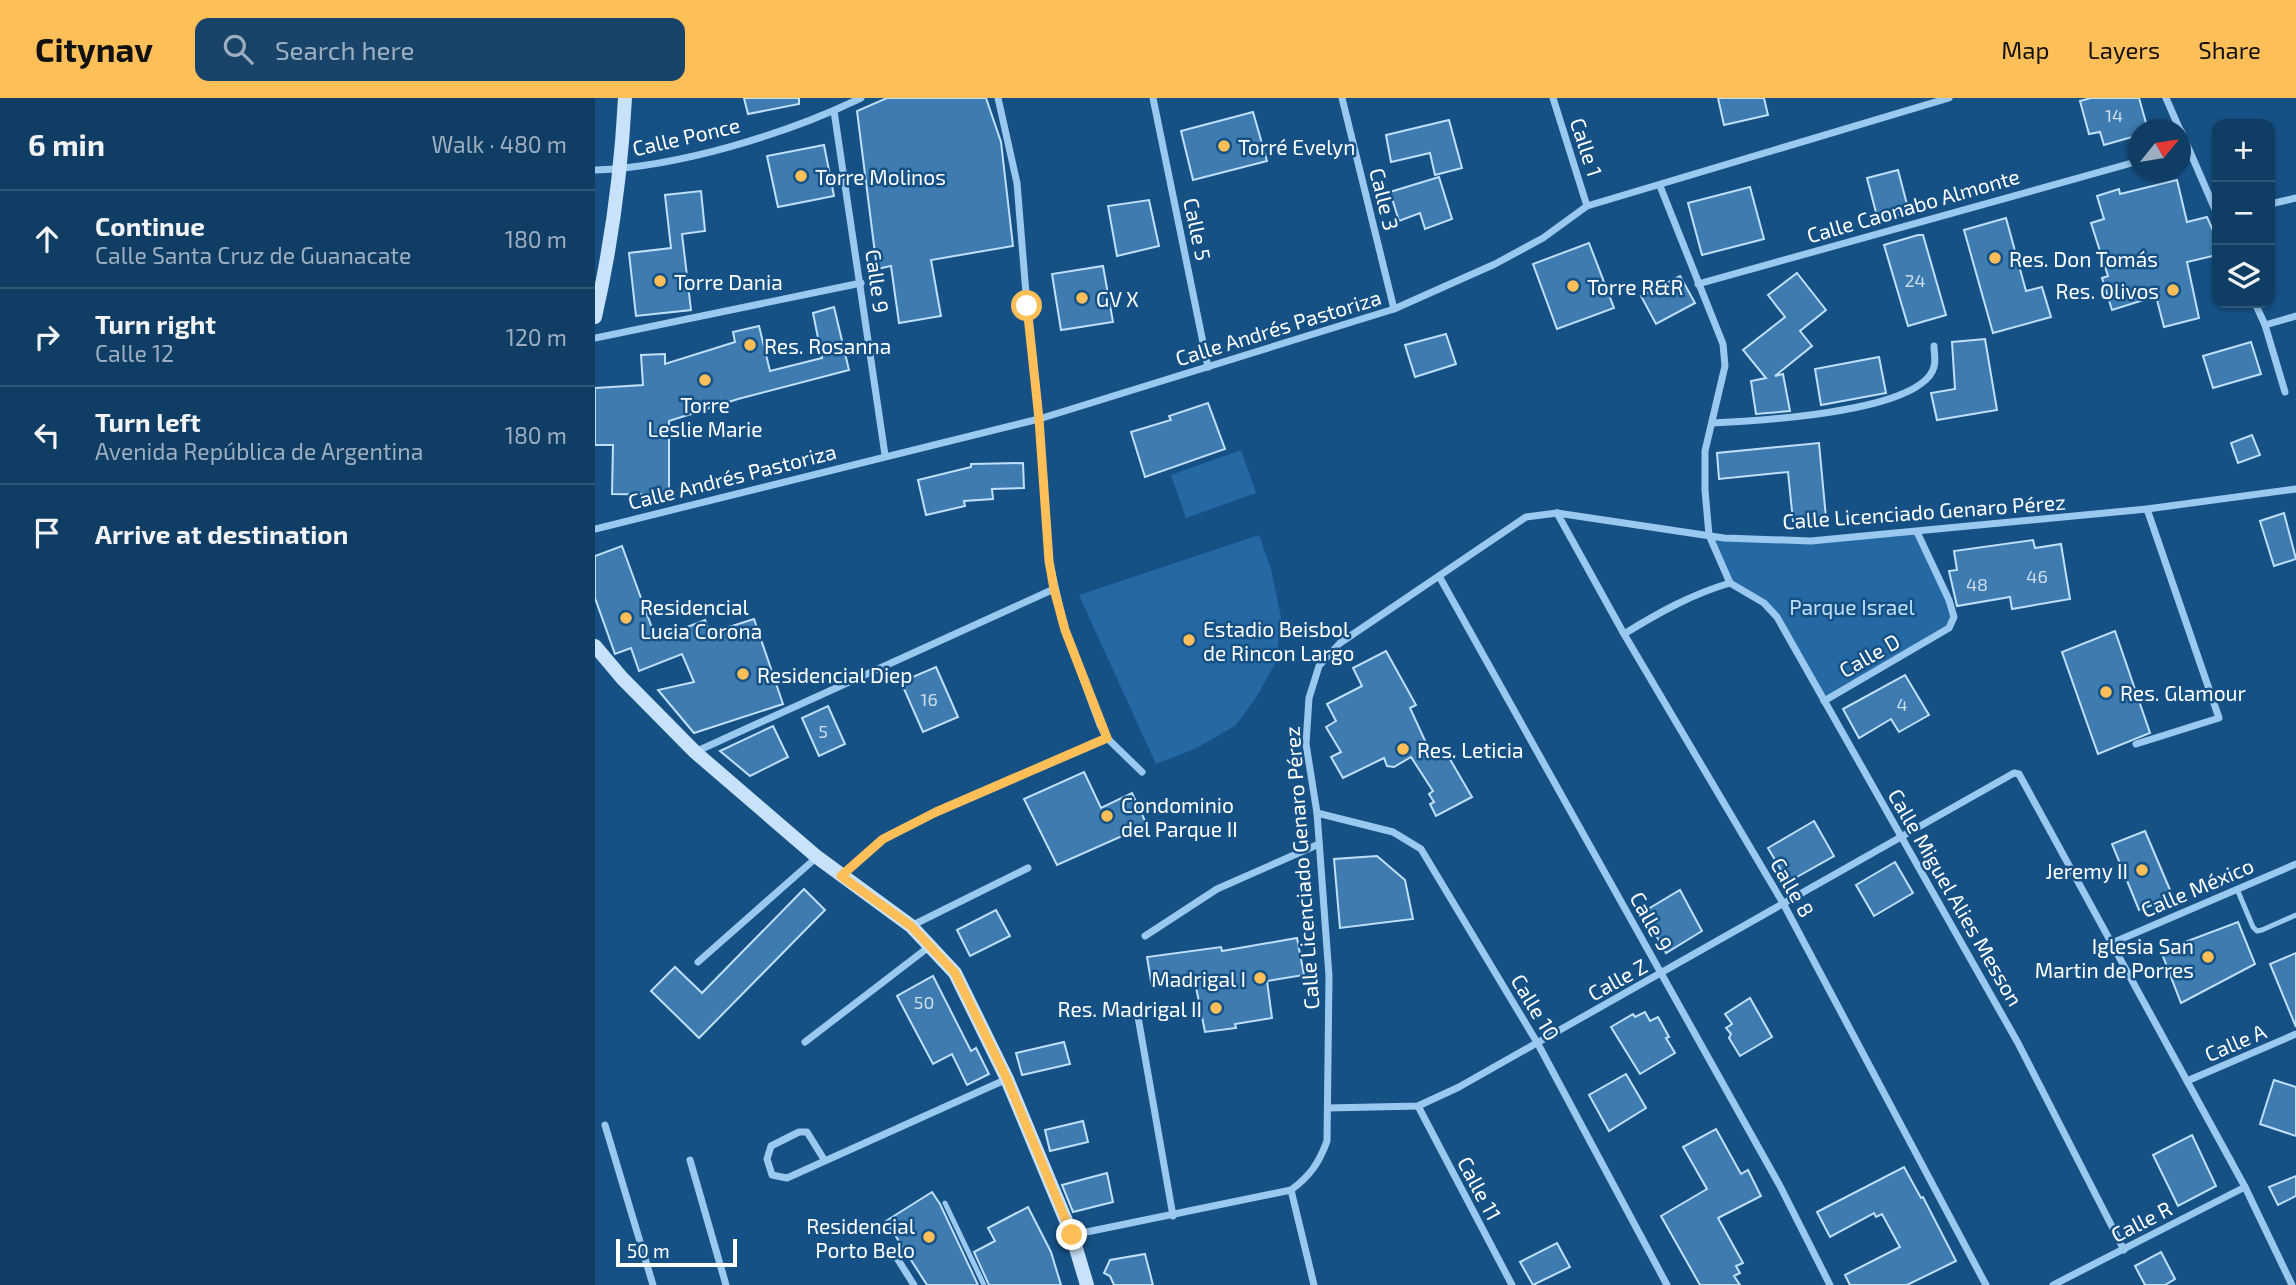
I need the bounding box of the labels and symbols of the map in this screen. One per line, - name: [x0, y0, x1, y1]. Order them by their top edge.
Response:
- house number: 14: [2105, 104, 2123, 126]
- street label: Calle Ponce: [630, 111, 742, 161]
- street label: Calle 1: [1566, 114, 1608, 180]
- north arrow: [2128, 119, 2191, 182]
- place label: Torré Evelyn: [1238, 134, 1355, 159]
- marker: Torré Evelyn: [1216, 138, 1232, 154]
- street label: Calle Caonabo Almonte: [1804, 163, 2022, 247]
- place label: Torre Molinos: [815, 164, 946, 189]
- street label: Calle 3: [1365, 165, 1405, 233]
- marker: Torre Molinos: [793, 168, 809, 184]
- street label: Calle 5: [1179, 195, 1217, 263]
- place label: Res. Don Tomás: [2009, 246, 2158, 271]
- street label: Calle 9: [861, 248, 895, 314]
- marker: Res. Don Tomás: [1987, 250, 2003, 266]
- place label: Torre Dania: [674, 269, 783, 294]
- house number: 24: [1904, 269, 1926, 291]
- marker: Torre Dania: [652, 273, 668, 289]
- place label: Torre R&R: [1587, 274, 1683, 299]
- marker: Torre R&R: [1565, 278, 1581, 294]
- place label: Res. Olivos: [2056, 278, 2159, 303]
- marker: Res. Olivos: [2165, 282, 2181, 298]
- street label: Calle Andrés Pastoriza: [1172, 284, 1384, 370]
- place label: GV X: [1096, 286, 1139, 311]
- route start: [1011, 290, 1042, 321]
- marker: GV X: [1074, 290, 1090, 306]
- place label: Res. Rosanna: [764, 333, 891, 358]
- marker: Res. Rosanna: [742, 337, 758, 353]
- marker: Torre Leslie Marie: [697, 372, 713, 388]
- place label: Torre Leslie Marie: [648, 392, 762, 441]
- street label: Calle Andrés Pastoriza: [625, 438, 839, 514]
- street label: Calle Licenciado Genaro Pérez: [1782, 489, 2066, 533]
- house number: 46: [2026, 565, 2048, 587]
- house number: 48: [1966, 573, 1988, 595]
- place label: Residencial Lucia Corona: [640, 594, 762, 643]
- park label: Parque Israel: [1789, 594, 1916, 619]
- marker: Residencial Lucia Corona: [618, 610, 634, 626]
- place label: Estadio Beisbol de Rincon Largo: [1203, 616, 1355, 665]
- street label: Calle D: [1834, 628, 1904, 682]
- marker: Estadio Beisbol de Rincon Largo: [1181, 632, 1197, 648]
- place label: Residencial Diep: [757, 662, 913, 687]
- marker: Residencial Diep: [735, 666, 751, 682]
- place label: Res. Glamour: [2120, 680, 2247, 705]
- marker: Res. Glamour: [2098, 684, 2114, 700]
- house number: 16: [920, 688, 938, 710]
- house number: 4: [1896, 693, 1908, 715]
- house number: 5: [818, 720, 828, 742]
- street label: Calle Licenciado Genaro Pérez: [1279, 726, 1323, 1010]
- place label: Res. Leticia: [1417, 737, 1524, 762]
- marker: Res. Leticia: [1395, 741, 1411, 757]
- street label: Calle Miguel Alies Messon: [1883, 784, 2029, 1010]
- place label: Condominio del Parque II: [1121, 792, 1238, 841]
- marker: Condominio del Parque II: [1099, 808, 1115, 824]
- street label: Calle México: [2137, 852, 2257, 922]
- street label: Calle 8: [1766, 853, 1820, 921]
- place label: Jeremy II: [2045, 858, 2128, 883]
- marker: Jeremy II: [2134, 862, 2150, 878]
- street label: Calle 9: [1626, 887, 1678, 955]
- place label: Iglesia San Martin de Porres: [2035, 933, 2194, 982]
- marker: Iglesia San Martin de Porres: [2200, 949, 2216, 965]
- street label: Calle Z: [1583, 953, 1651, 1005]
- place label: Madrigal I: [1151, 966, 1246, 991]
- street label: Calle 10: [1506, 969, 1566, 1045]
- marker: Madrigal I: [1252, 970, 1268, 986]
- house number: 50: [914, 991, 934, 1013]
- place label: Res. Madrigal II: [1058, 996, 1202, 1021]
- marker: Res. Madrigal II: [1208, 1000, 1224, 1016]
- street label: Calle A: [2200, 1018, 2270, 1066]
- street label: Calle 11: [1453, 1152, 1507, 1224]
- street label: Calle R: [2106, 1195, 2176, 1247]
- place label: Residencial Porto Belo: [806, 1213, 916, 1262]
- route end: [1056, 1219, 1087, 1250]
- marker: Residencial Porto Belo: [921, 1229, 937, 1245]
- scale bar: [616, 1236, 737, 1268]

